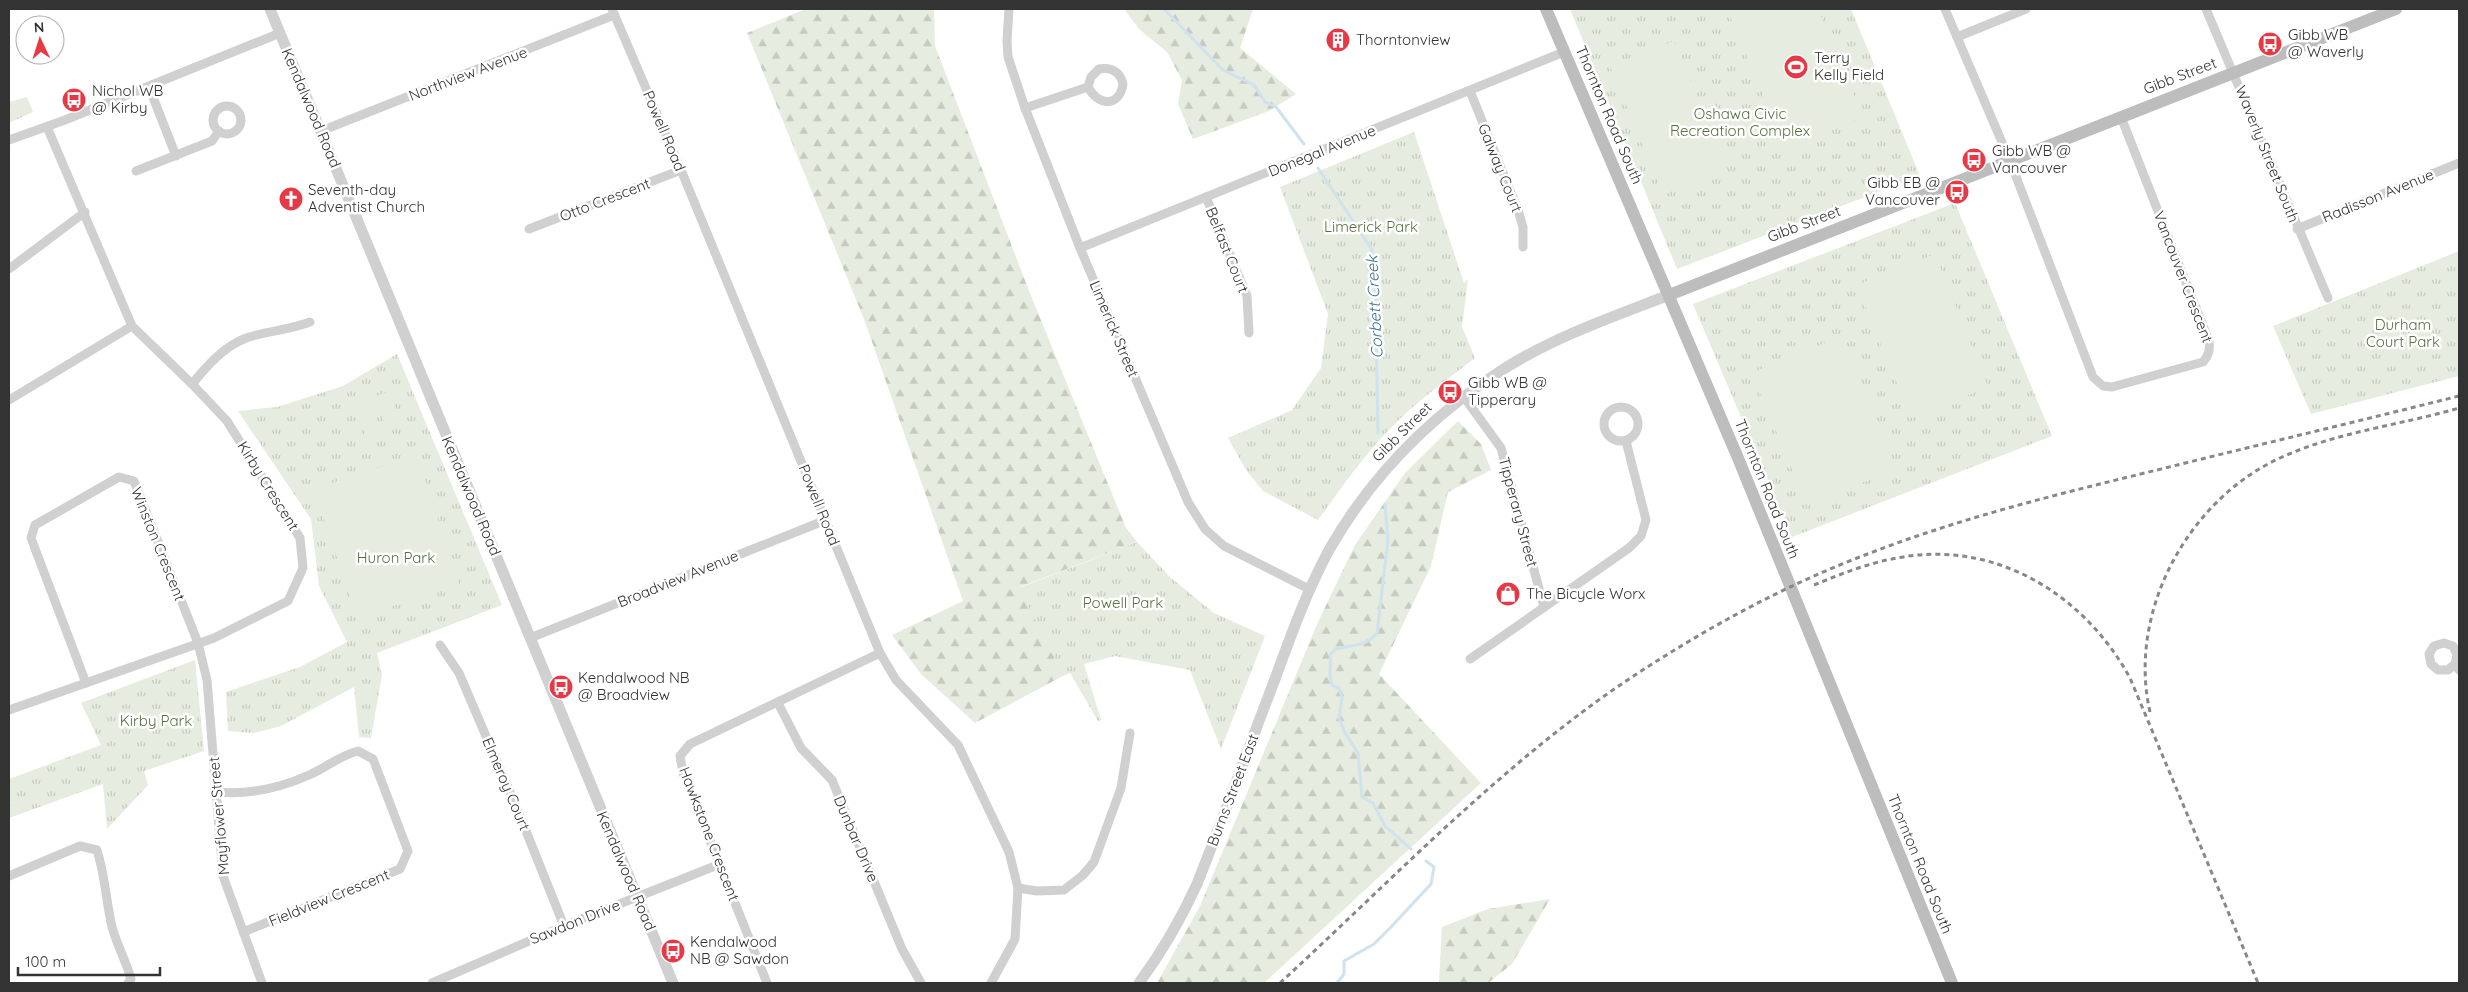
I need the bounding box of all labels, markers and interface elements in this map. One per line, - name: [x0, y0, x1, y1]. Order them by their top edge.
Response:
- north arrow: [15, 15, 65, 65]
- text: N: [33, 18, 45, 36]
- place label: Gibb WB @ Waverly: [2288, 25, 2364, 61]
- building icon: Thorntonview: [1325, 27, 1351, 53]
- place label: Thorntonview: [1356, 30, 1451, 49]
- bus stop icon: Gibb WB @ Waverly: [2257, 31, 2283, 57]
- street label: Northview Avenue: [406, 42, 530, 105]
- street label: Thornton Road South: [1572, 43, 1647, 187]
- street label: Kendalwood Road: [278, 45, 345, 171]
- place label: Terry Kelly Field: [1814, 48, 1884, 84]
- street label: Gibb Street: [2141, 53, 2219, 98]
- sports icon: Terry Kelly Field: [1783, 54, 1809, 80]
- place label: Nichol WB @ Kirby: [92, 81, 164, 117]
- street label: Waverly Street South: [2231, 83, 2304, 225]
- bus stop icon: Nichol WB @ Kirby: [61, 87, 87, 113]
- street label: Powell Road: [639, 88, 690, 174]
- park label: Oshawa Civic Recreation Complex: [1670, 104, 1810, 140]
- street label: Donegal Avenue: [1265, 120, 1378, 181]
- street label: Galway Court: [1474, 121, 1527, 215]
- place label: Gibb WB @ Vancouver: [1992, 141, 2071, 177]
- bus stop icon: Gibb WB @ Vancouver: [1961, 147, 1987, 173]
- street label: Radisson Avenue: [2319, 164, 2436, 227]
- place label: Gibb EB @ Vancouver: [1865, 173, 1940, 209]
- street label: Otto Crescent: [557, 174, 653, 226]
- bus stop icon: Gibb EB @ Vancouver: [1944, 179, 1970, 205]
- place label: Seventh-day Adventist Church: [308, 180, 425, 216]
- church icon: Seventh-day Adventist Church: [278, 186, 304, 212]
- street label: Gibb Street: [1765, 201, 1843, 246]
- street label: Belfast Court: [1202, 204, 1253, 295]
- street label: Vancouver Crescent: [2150, 208, 2217, 346]
- park label: Limerick Park: [1324, 217, 1418, 236]
- water label: Corbett Creek: [1361, 254, 1387, 359]
- street label: Limerick Street: [1086, 278, 1143, 380]
- park label: Durham Court Park: [2366, 315, 2440, 351]
- place label: Gibb WB @ Tipperary: [1468, 373, 1547, 409]
- bus stop icon: Gibb WB @ Tipperary: [1437, 379, 1463, 405]
- street label: Gibb Street: [1368, 398, 1436, 466]
- street label: Thornton Road South: [1731, 416, 1804, 561]
- street label: Kendalwood Road: [438, 433, 505, 559]
- street label: Kirby Crescent: [233, 438, 303, 534]
- street label: Tipperary Street: [1495, 455, 1542, 569]
- street label: Powell Road: [795, 461, 844, 548]
- street label: Winston Crescent: [127, 484, 190, 603]
- street label: Broadview Avenue: [615, 546, 741, 611]
- park label: Huron Park: [357, 548, 435, 567]
- shop icon: The Bicycle Worx: [1495, 581, 1521, 607]
- place label: The Bicycle Worx: [1526, 584, 1645, 603]
- park label: Powell Park: [1083, 593, 1163, 612]
- place label: Kendalwood NB @ Broadview: [578, 668, 690, 704]
- bus stop icon: Kendalwood NB @ Broadview: [548, 674, 574, 700]
- park label: Kirby Park: [120, 711, 192, 730]
- street label: Burns Street East: [1202, 731, 1263, 849]
- street label: Elmeroy Court: [478, 734, 535, 833]
- street label: Mayflower Street: [204, 756, 233, 876]
- street label: Hawkstone Crescent: [675, 764, 744, 904]
- street label: Thornton Road South: [1884, 791, 1957, 936]
- street label: Dunbar Drive: [830, 793, 883, 885]
- street label: Kendalwood Road: [593, 808, 660, 934]
- street label: Fieldview Crescent: [266, 865, 392, 930]
- street label: Sawdon Drive: [527, 895, 623, 948]
- place label: Kendalwood NB @ Sawdon: [690, 932, 789, 968]
- bus stop icon: Kendalwood NB @ Sawdon: [660, 938, 686, 964]
- scale bar: [18, 944, 160, 976]
- text: 100 m: [25, 952, 66, 971]

